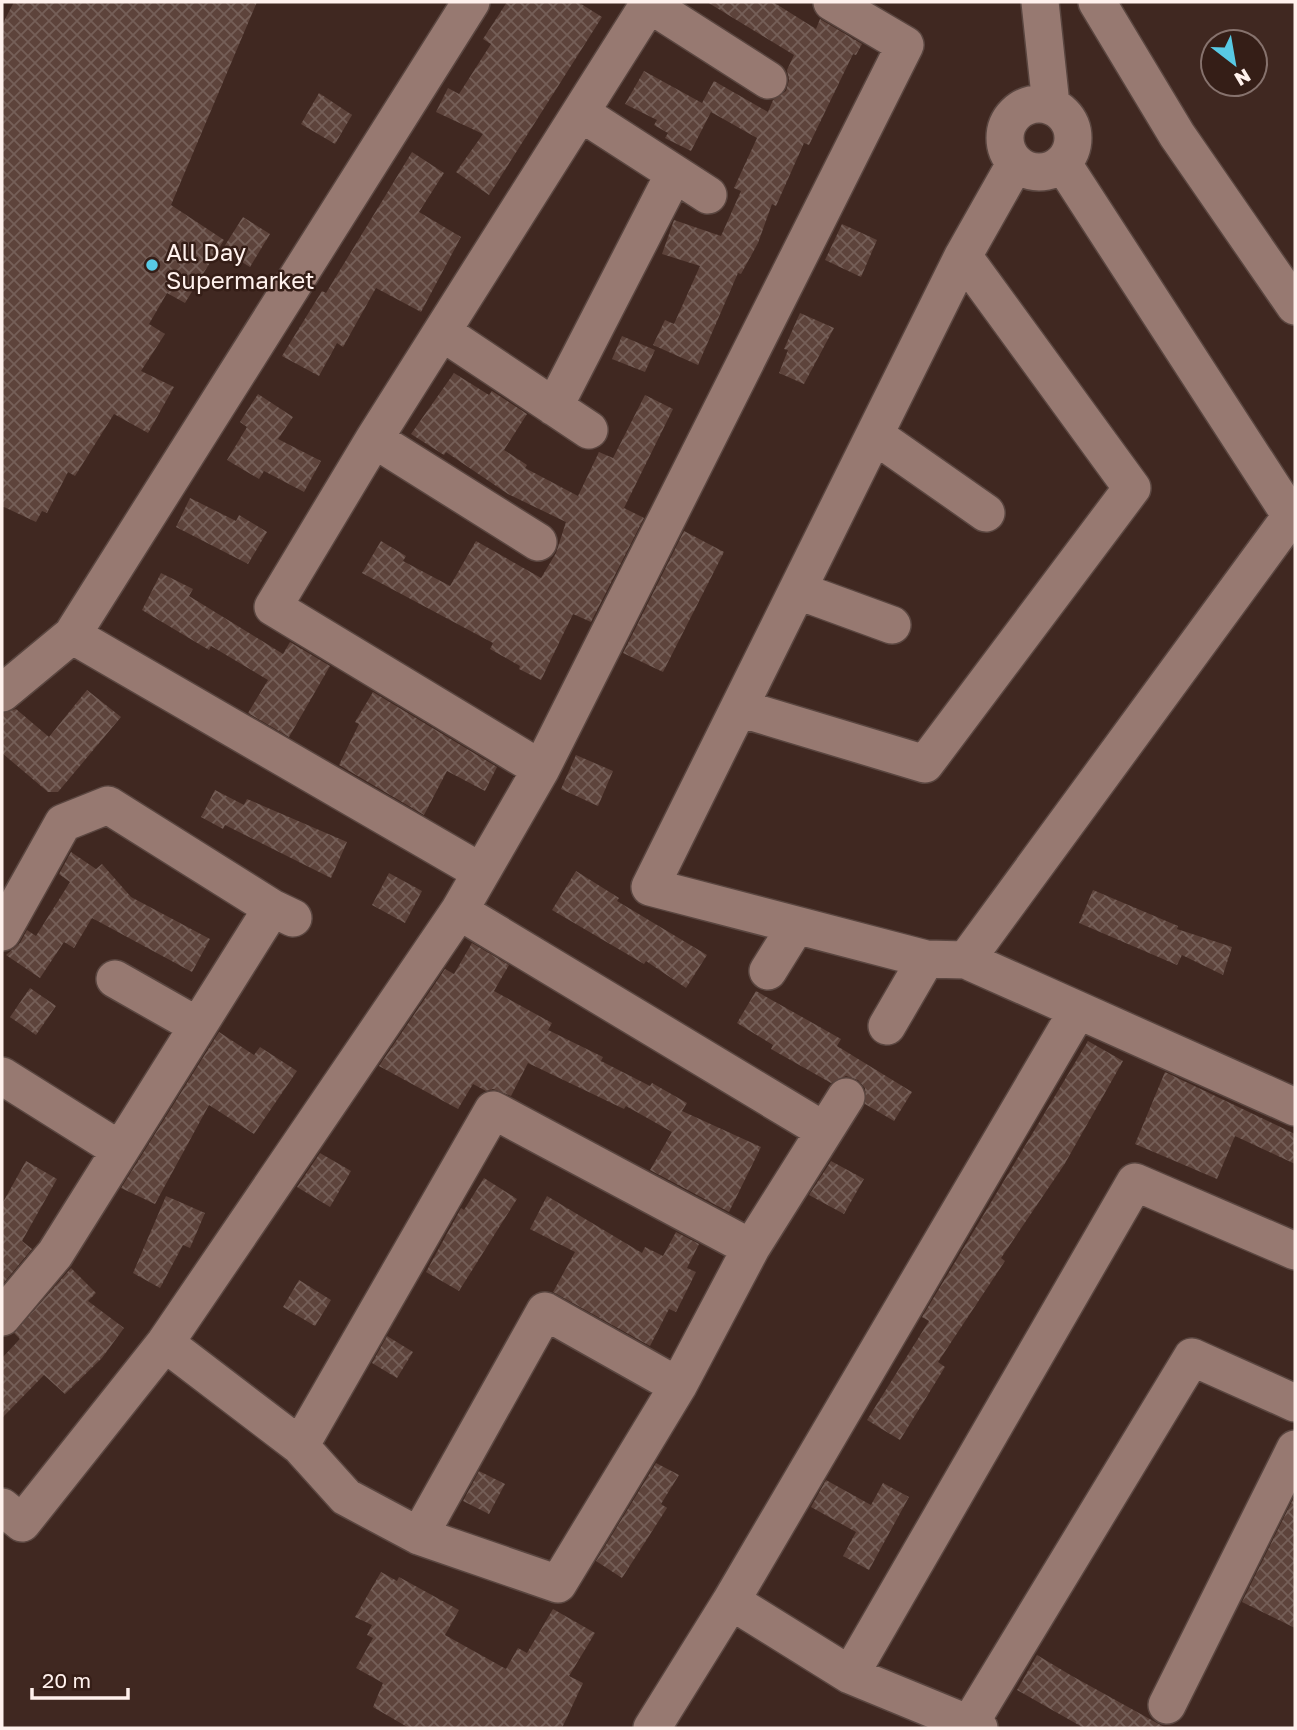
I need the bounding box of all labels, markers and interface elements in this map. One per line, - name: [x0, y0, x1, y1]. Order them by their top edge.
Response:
- north arrow: [1199, 28, 1269, 98]
- text: N: [1231, 64, 1255, 92]
- place label: All Day Supermarket: [166, 237, 315, 294]
- marker: All Day Supermarket: [144, 257, 160, 273]
- scale bar: [32, 1656, 128, 1700]
- text: 20 m: [42, 1667, 91, 1693]

